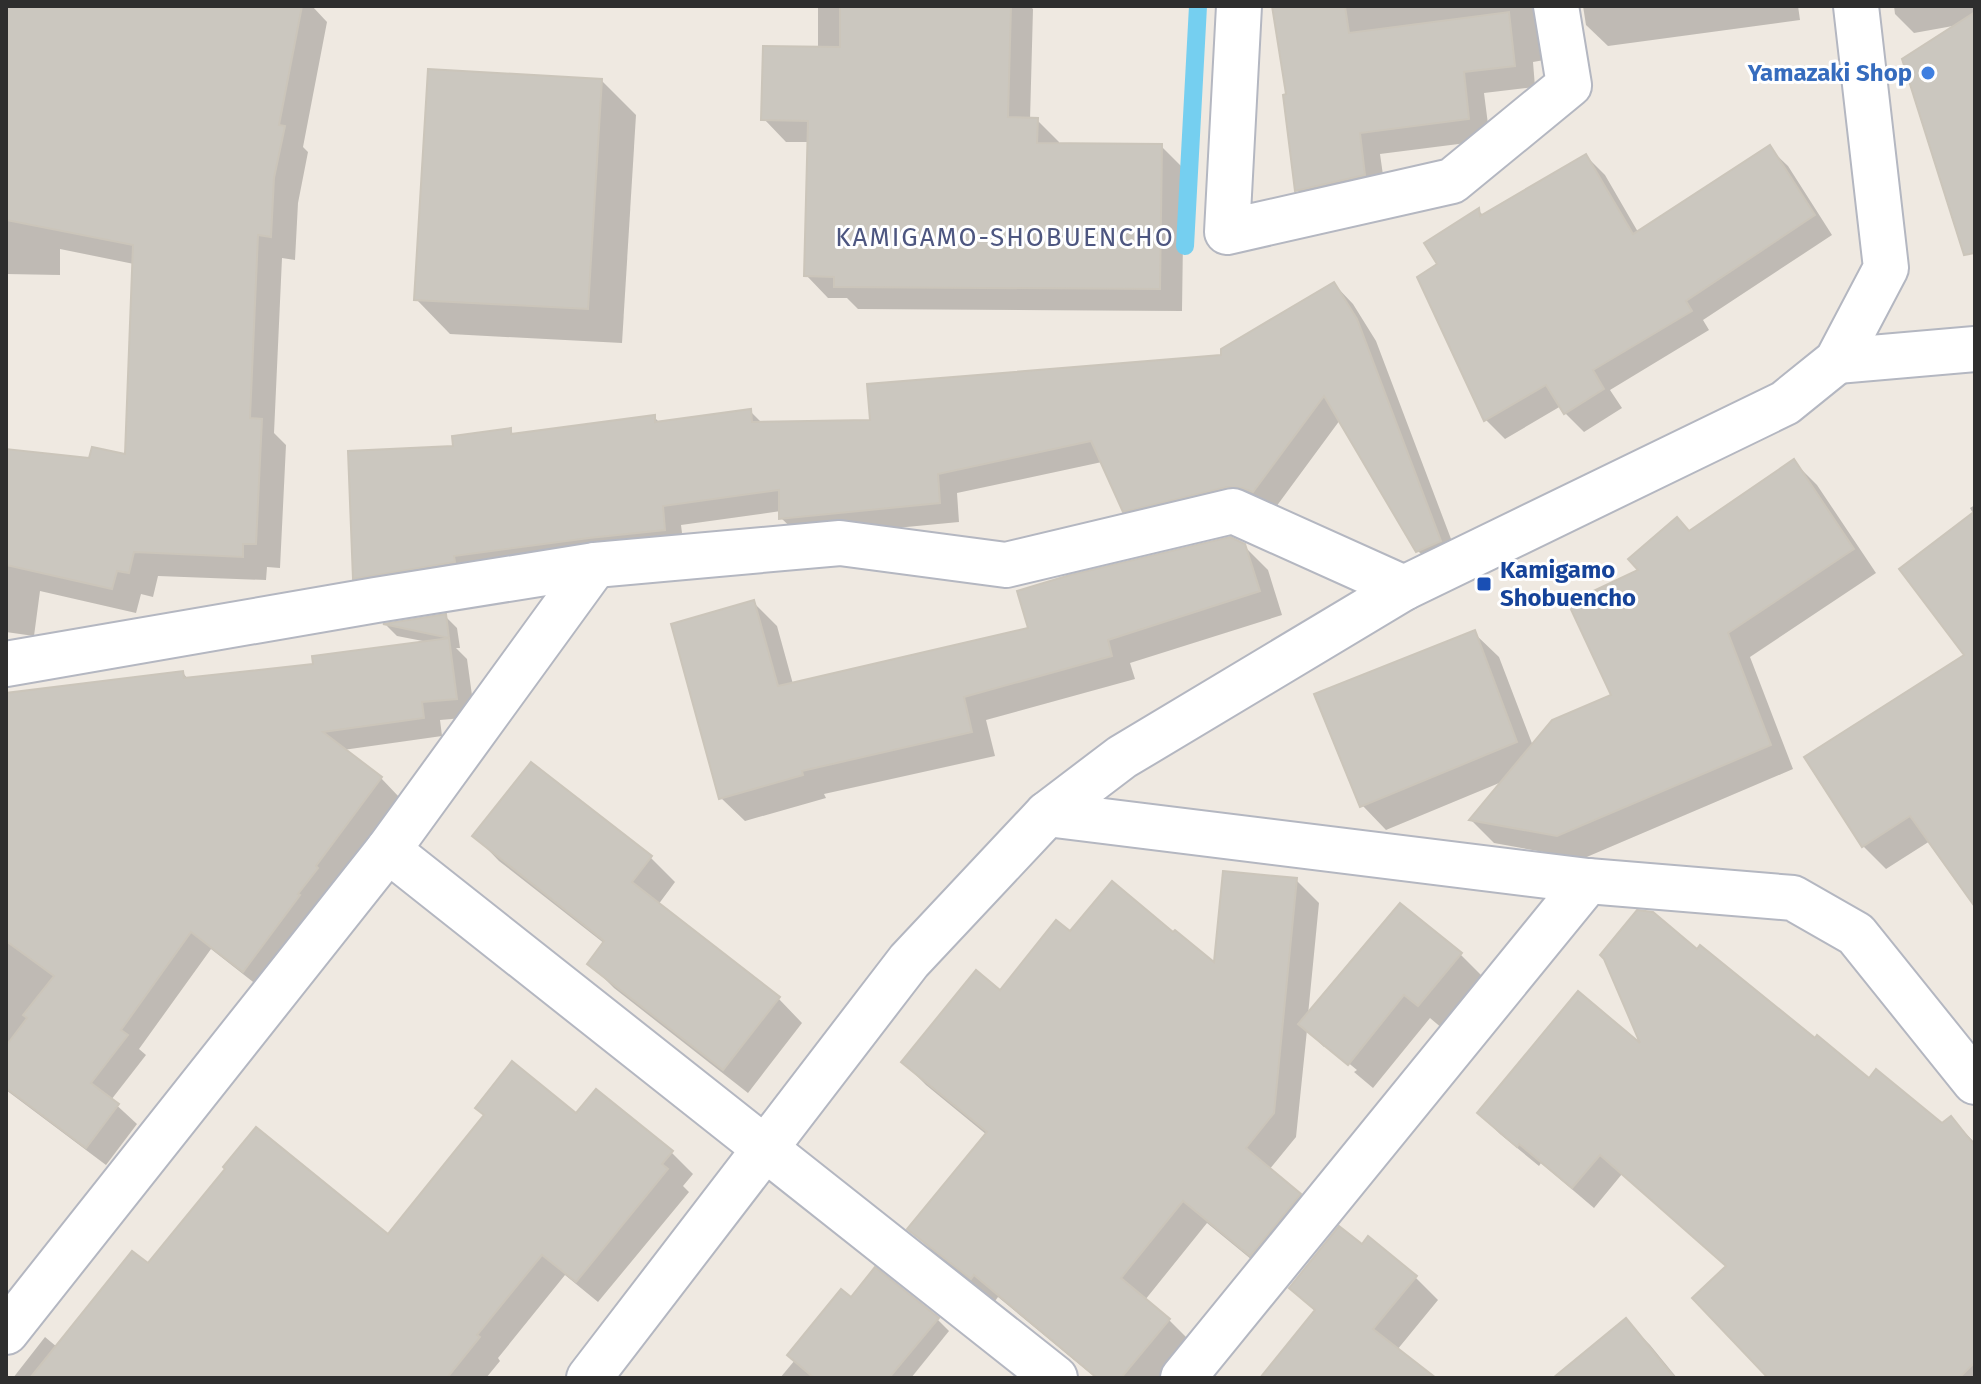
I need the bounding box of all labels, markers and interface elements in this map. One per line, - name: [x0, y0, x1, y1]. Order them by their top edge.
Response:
- place label: Yamazaki Shop: [1747, 59, 1912, 87]
- marker: Yamazaki Shop: [1919, 64, 1937, 82]
- district label: KAMIGAMO-SHOBUENCHO: [835, 222, 1175, 253]
- place label: Kamigamo Shobuencho: [1500, 556, 1636, 612]
- marker: Kamigamo Shobuencho: [1475, 575, 1493, 593]

